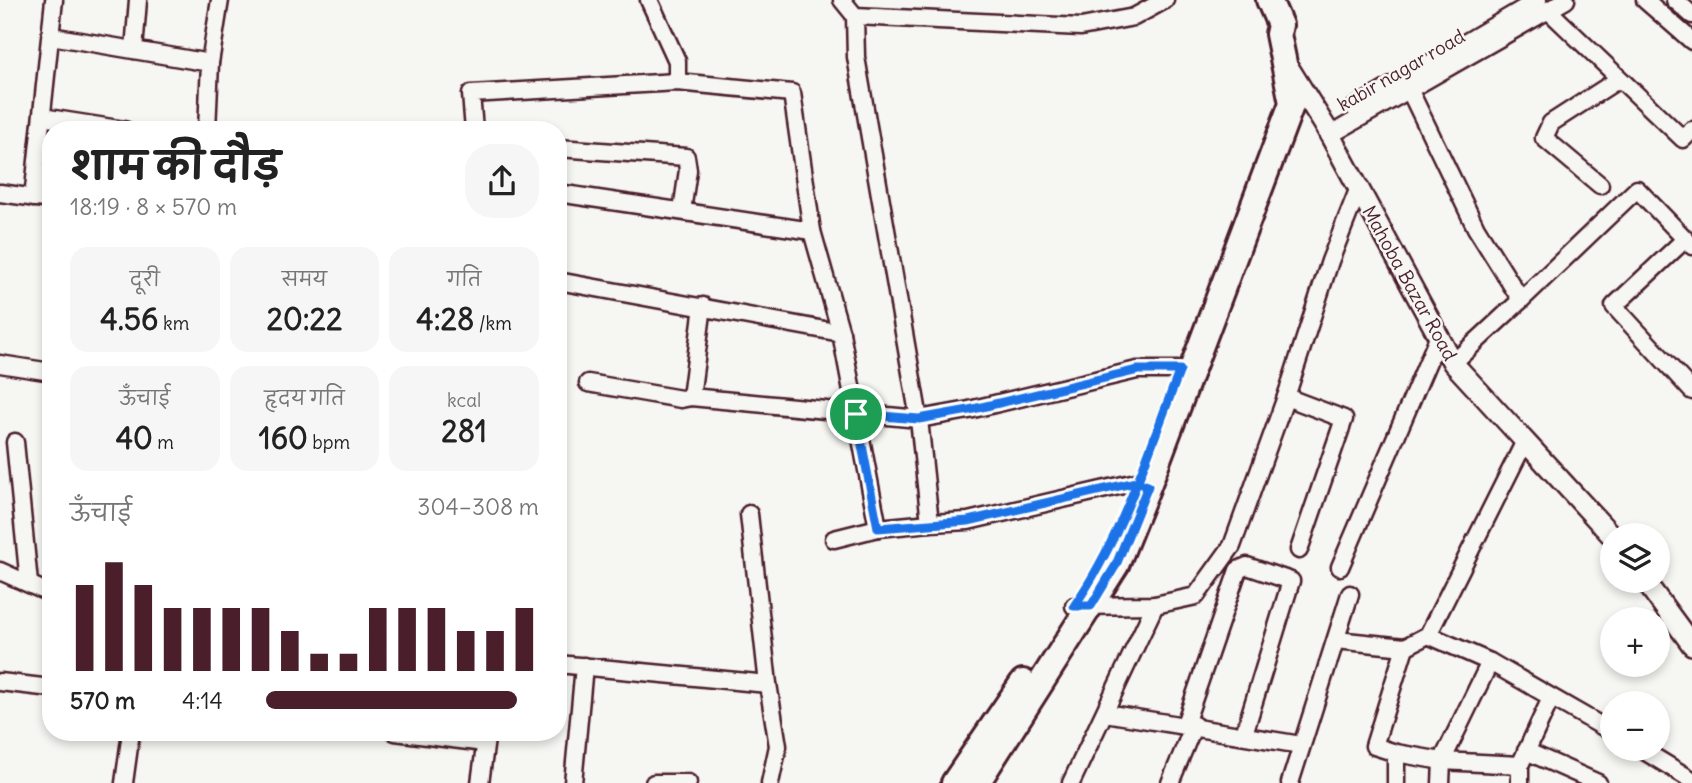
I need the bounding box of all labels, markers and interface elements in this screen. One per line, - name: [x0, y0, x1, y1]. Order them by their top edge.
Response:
- street label: kabir nagar road: [1333, 24, 1469, 116]
- text: शाम की दौड़: [70, 142, 280, 189]
- button: share: [465, 144, 539, 218]
- text: 18:19 · 8 × 570 m: [70, 192, 237, 221]
- street label: Mahoba Bazar Road: [1357, 201, 1463, 365]
- text: दूरी: [130, 267, 160, 291]
- text: समय: [282, 267, 327, 291]
- text: गति: [447, 267, 481, 291]
- text: 4.56: [100, 300, 158, 338]
- text: 20:22: [267, 300, 342, 338]
- text: 4:28: [416, 300, 474, 338]
- text: km: [158, 311, 189, 335]
- text: /km: [474, 311, 512, 335]
- pin: [826, 384, 886, 444]
- text: ऊँचाई: [119, 386, 170, 410]
- text: हृदय गति: [264, 386, 345, 410]
- text: kcal: [447, 388, 481, 412]
- icon: arrive: [837, 395, 875, 433]
- text: 281: [441, 412, 487, 450]
- text: 40: [116, 419, 153, 457]
- text: 160: [259, 419, 308, 457]
- text: m: [153, 430, 174, 454]
- text: bpm: [308, 430, 350, 454]
- text: 304–308 m: [417, 492, 539, 521]
- text: ऊँचाई: [70, 498, 132, 527]
- map controls: [1600, 523, 1670, 761]
- button: layers: [1600, 523, 1670, 593]
- button: +: [1600, 607, 1670, 677]
- text: 570 m: [70, 686, 135, 715]
- text: 4:14: [182, 686, 223, 715]
- button: −: [1600, 691, 1670, 761]

